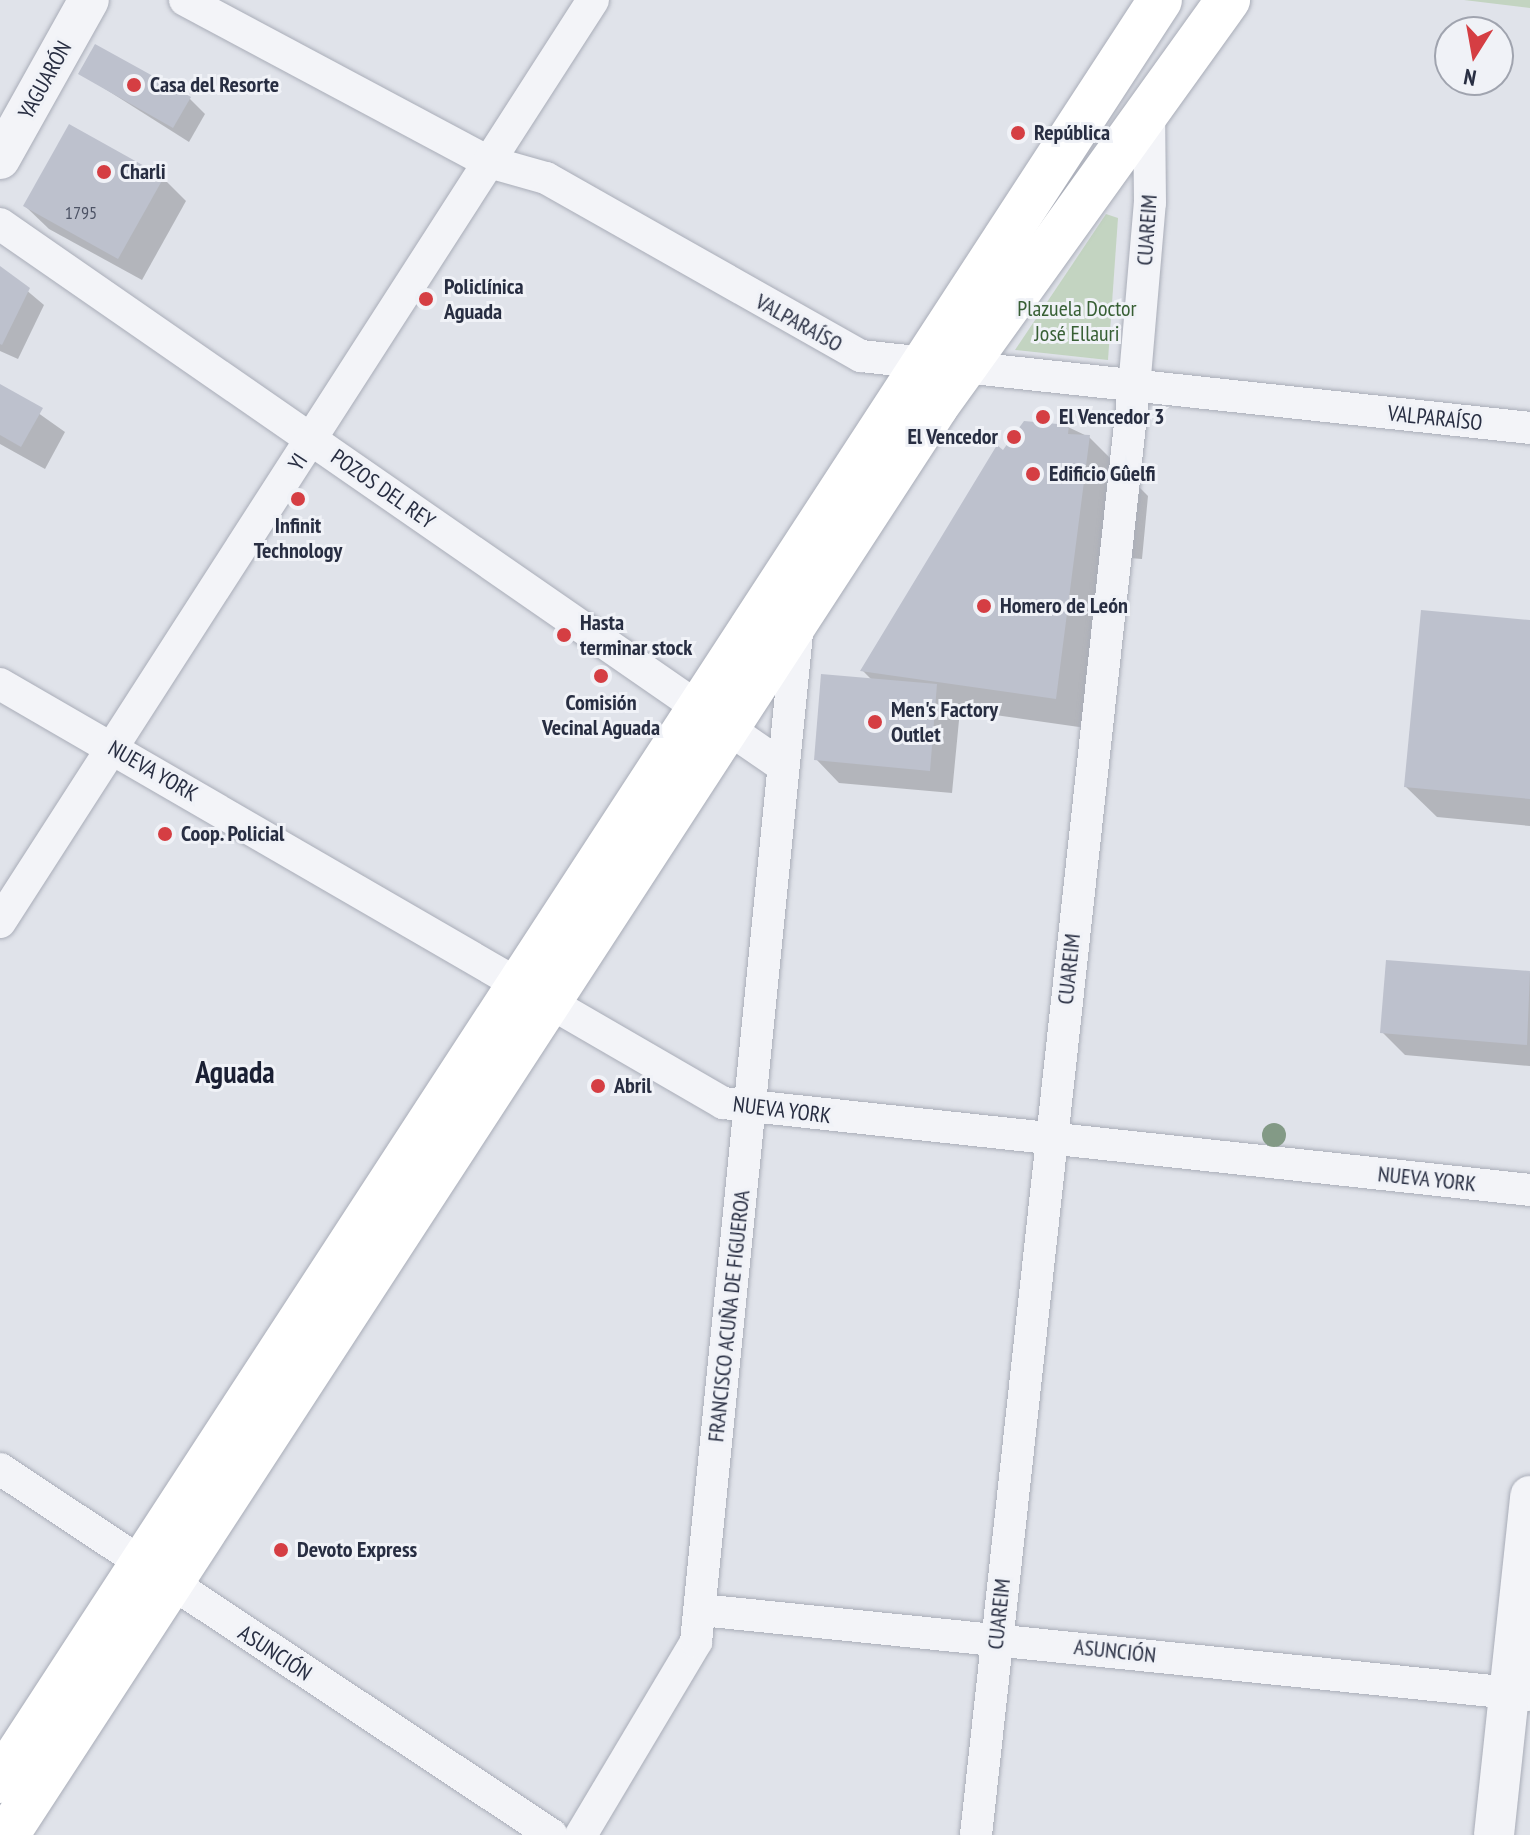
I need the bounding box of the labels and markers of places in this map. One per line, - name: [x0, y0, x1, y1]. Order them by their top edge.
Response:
- place label: Casa del Resorte: [150, 72, 279, 98]
- marker: Casa del Resorte: [125, 76, 143, 94]
- place label: República: [1034, 120, 1110, 146]
- marker: República: [1009, 124, 1027, 142]
- place label: Charli: [120, 159, 166, 185]
- marker: Charli: [95, 163, 113, 181]
- place label: Policlínica Aguada: [444, 273, 524, 324]
- marker: Policlínica Aguada: [415, 288, 437, 310]
- place label: El Vencedor 3: [1059, 404, 1165, 430]
- marker: El Vencedor 3: [1034, 408, 1052, 426]
- place label: El Vencedor: [907, 424, 998, 450]
- marker: El Vencedor: [1005, 428, 1023, 446]
- place label: Edificio Gûelfi: [1049, 461, 1156, 487]
- marker: Edificio Gûelfi: [1024, 465, 1042, 483]
- marker: Infinit Technology: [289, 490, 307, 508]
- place label: Infinit Technology: [254, 512, 342, 564]
- place label: Homero de León: [1000, 593, 1128, 619]
- marker: Homero de León: [975, 597, 993, 615]
- place label: Hasta terminar stock: [580, 609, 692, 660]
- marker: Hasta terminar stock: [555, 626, 573, 644]
- marker: Comisión Vecinal Aguada: [592, 667, 610, 685]
- place label: Comisión Vecinal Aguada: [542, 689, 660, 740]
- place label: Men's Factory Outlet: [891, 696, 998, 748]
- marker: Men's Factory Outlet: [866, 713, 884, 731]
- place label: Coop. Policial: [181, 821, 286, 847]
- marker: Coop. Policial: [156, 825, 174, 843]
- place label: Abril: [614, 1073, 652, 1099]
- marker: Abril: [589, 1077, 607, 1095]
- place label: Devoto Express: [297, 1537, 417, 1563]
- marker: Devoto Express: [272, 1541, 290, 1559]

